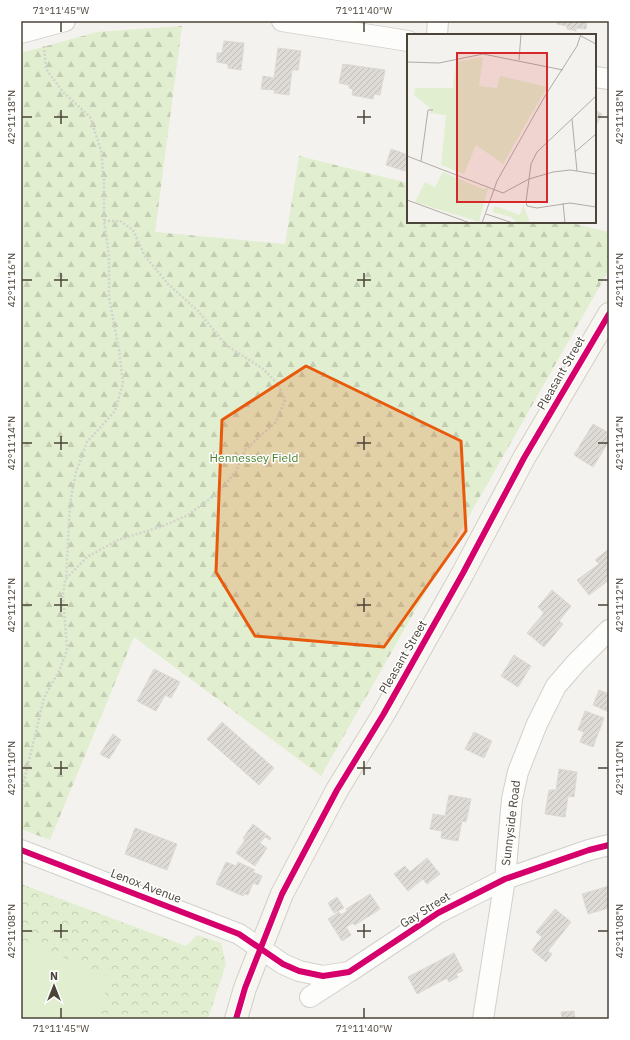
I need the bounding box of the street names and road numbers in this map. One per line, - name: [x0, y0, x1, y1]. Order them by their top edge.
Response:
- street label: Pleasant Street: [533, 333, 588, 412]
- street label: Pleasant Street: [375, 617, 430, 696]
- street label: Sunnyside Road: [498, 779, 523, 867]
- street label: Lenox Avenue: [109, 865, 184, 906]
- street label: Gay Street: [397, 888, 453, 931]

